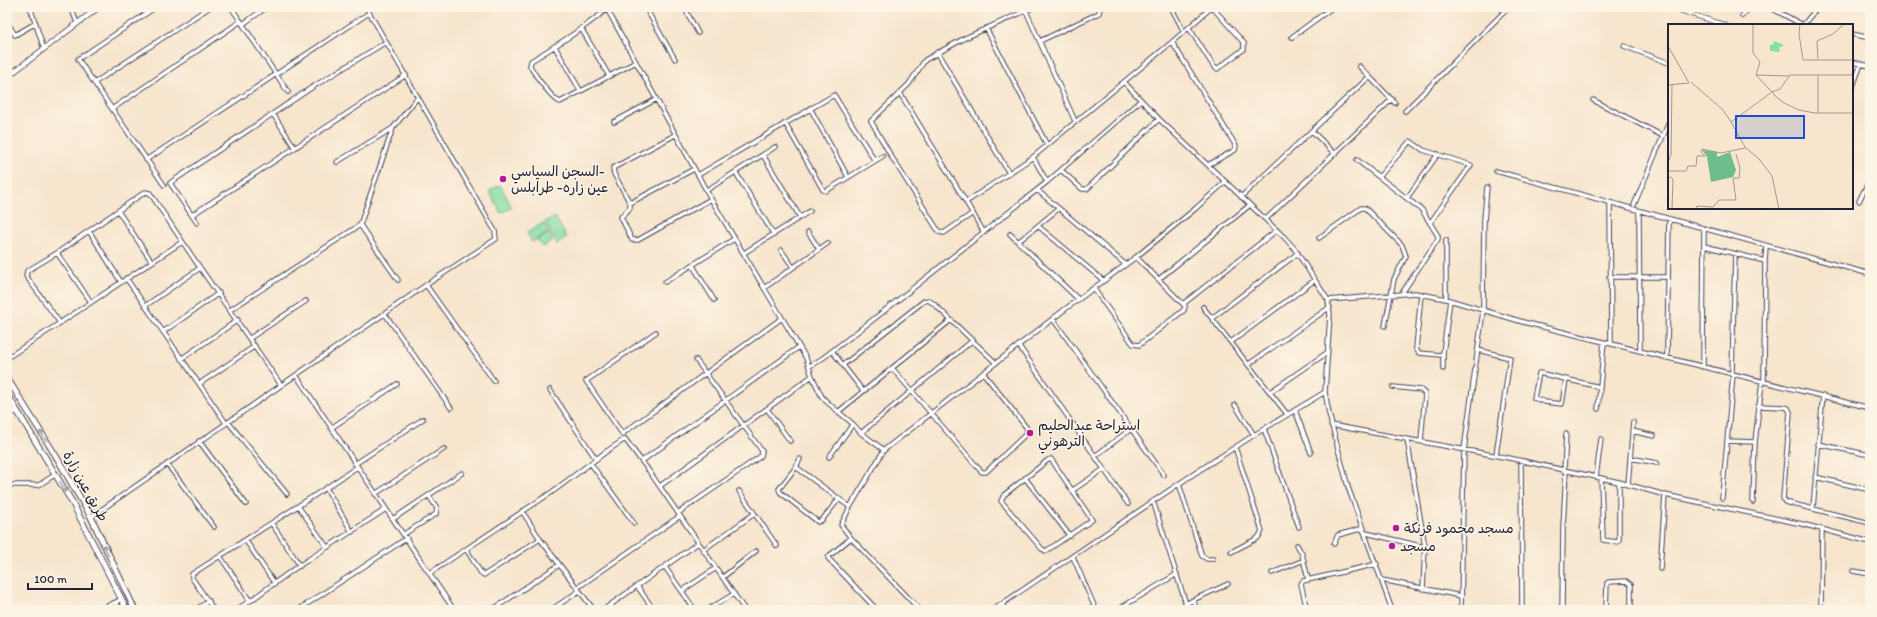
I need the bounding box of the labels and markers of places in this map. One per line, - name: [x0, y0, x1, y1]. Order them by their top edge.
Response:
- place label: السجن السياسي- عين زاره- طرابلس: [511, 163, 608, 196]
- marker: السجن السياسي- عين زاره- طرابلس: [498, 174, 508, 184]
- place label: استراحة عبدالحليم الترهوني: [1038, 417, 1140, 454]
- marker: استراحة عبدالحليم الترهوني: [1025, 428, 1035, 438]
- place label: مسجد محمود فرنكة: [1404, 520, 1514, 537]
- marker: مسجد محمود فرنكة: [1391, 523, 1401, 533]
- place label: مسجد: [1400, 538, 1436, 555]
- marker: مسجد: [1387, 541, 1397, 551]

